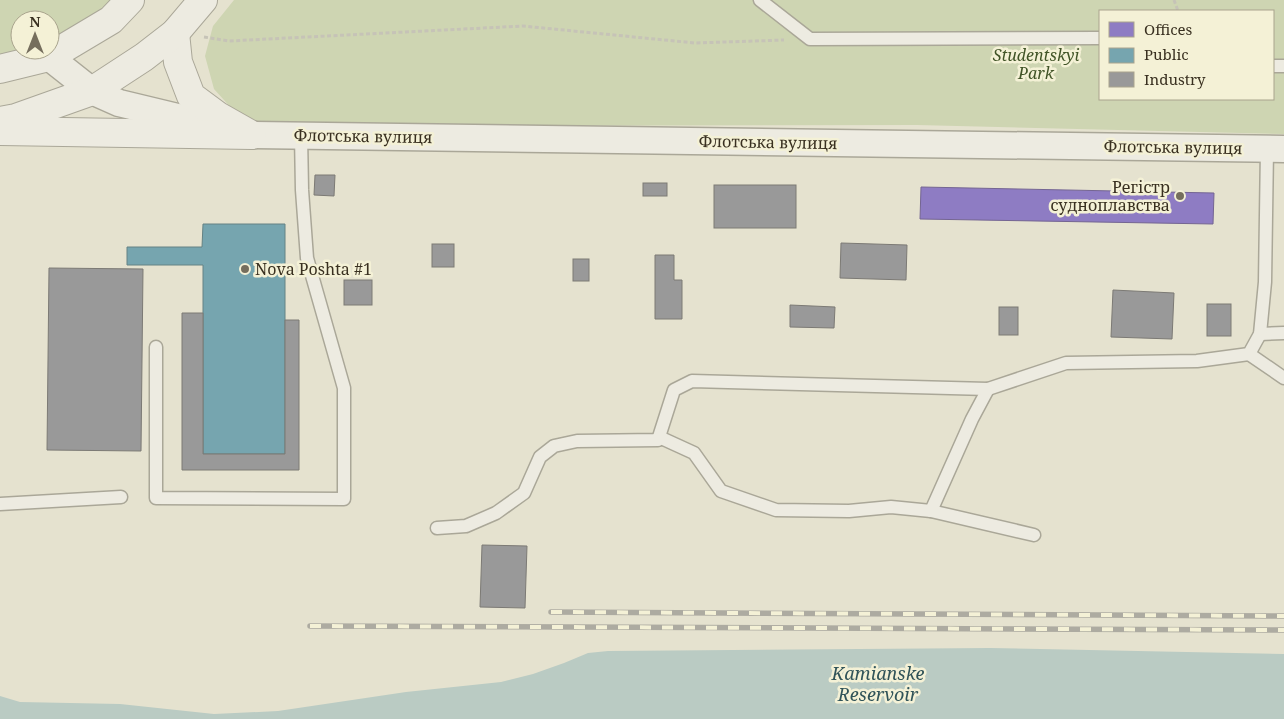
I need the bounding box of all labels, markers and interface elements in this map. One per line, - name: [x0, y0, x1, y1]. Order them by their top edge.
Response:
- north arrow: [10, 10, 60, 60]
- legend: [1099, 10, 1274, 100]
- text: N: [29, 12, 41, 31]
- text: Offices: [1144, 19, 1193, 39]
- park label: Studentskyi Park: [993, 44, 1079, 84]
- text: Public: [1144, 44, 1189, 64]
- text: Industry: [1144, 69, 1206, 89]
- street label: Флотська вулиця: [293, 124, 433, 148]
- street label: Флотська вулиця: [698, 130, 838, 154]
- street label: Флотська вулиця: [1103, 135, 1243, 159]
- place label: Регістр судноплавства: [1051, 176, 1170, 216]
- marker: Регістр судноплавства: [1174, 190, 1186, 202]
- place label: Nova Poshta #1: [255, 258, 372, 280]
- marker: Nova Poshta #1: [239, 263, 251, 275]
- water label: Kamianske Reservoir: [831, 661, 925, 706]

